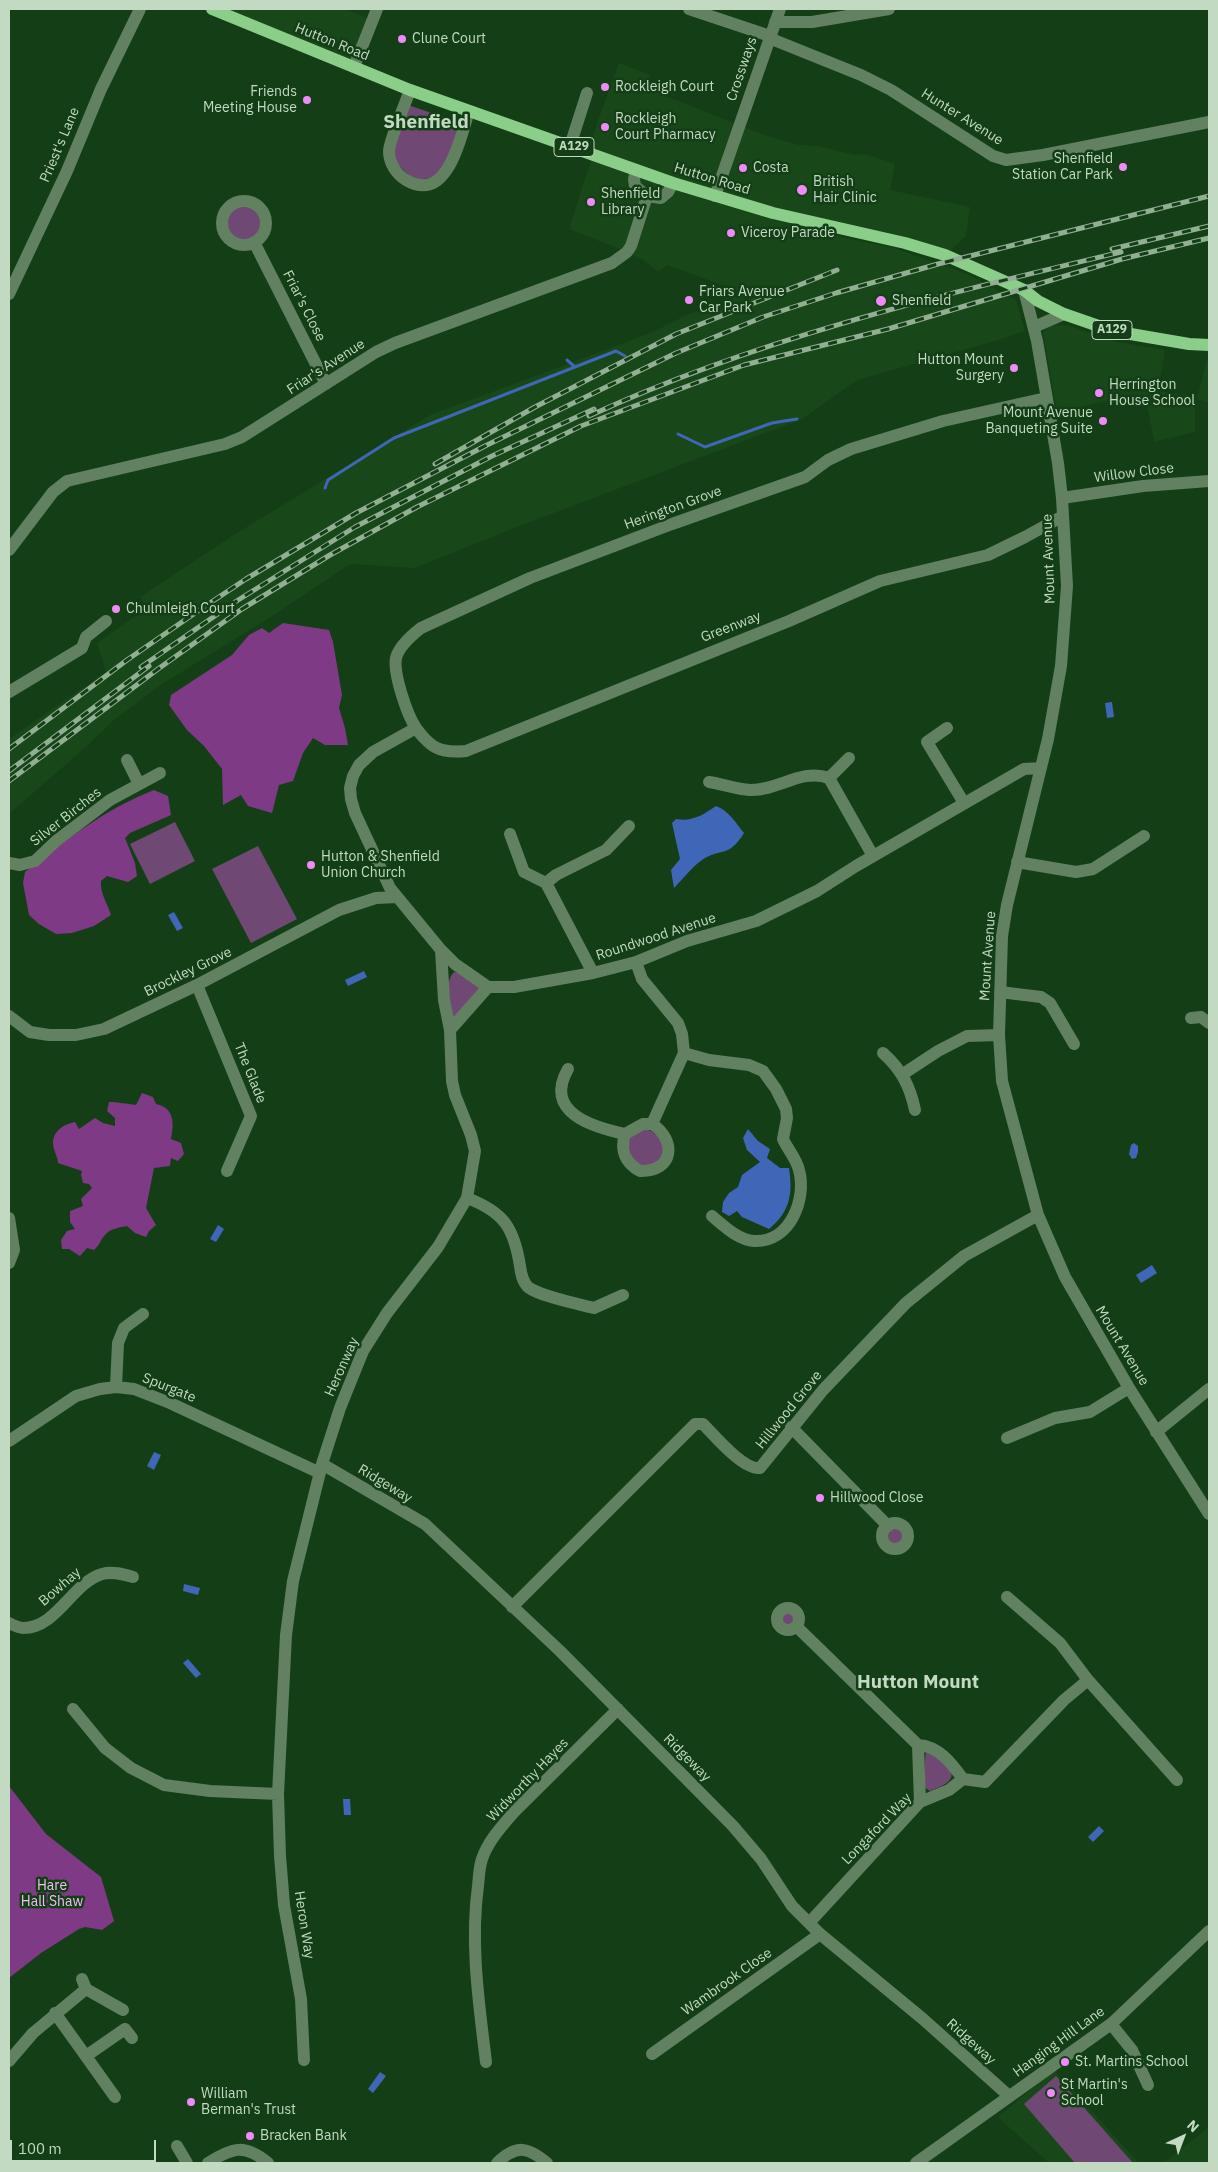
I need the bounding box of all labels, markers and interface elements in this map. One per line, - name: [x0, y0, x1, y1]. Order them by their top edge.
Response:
- street label: Hutton Road: [292, 19, 372, 65]
- place label: Clune Court: [412, 31, 486, 47]
- marker: Clune Court: [396, 33, 408, 45]
- street label: Crossways: [723, 35, 761, 103]
- place label: Rockleigh Court: [615, 79, 714, 95]
- marker: Rockleigh Court: [599, 81, 611, 93]
- place label: Friends Meeting House: [203, 84, 297, 116]
- street label: Hunter Avenue: [918, 85, 1006, 149]
- marker: Friends Meeting House: [301, 94, 313, 106]
- street label: Priest's Lane: [37, 105, 83, 185]
- place label: Rockleigh Court Pharmacy: [615, 111, 716, 144]
- district label: Shenfield: [383, 112, 469, 134]
- marker: Rockleigh Court Pharmacy: [599, 121, 611, 133]
- road number: A129: [554, 138, 594, 156]
- place label: Shenfield Station Car Park: [1012, 151, 1113, 184]
- street label: Hutton Road: [672, 159, 752, 199]
- place label: Costa: [753, 160, 789, 176]
- marker: Shenfield Station Car Park: [1117, 161, 1129, 173]
- marker: Costa: [737, 162, 749, 174]
- place label: British Hair Clinic: [813, 174, 877, 206]
- marker: British Hair Clinic: [795, 183, 809, 197]
- place label: Shenfield Library: [601, 186, 660, 218]
- marker: Shenfield Library: [585, 196, 597, 208]
- place label: Viceroy Parade: [741, 225, 835, 241]
- marker: Viceroy Parade: [725, 227, 737, 239]
- street label: Friar's Close: [279, 268, 329, 344]
- place label: Friars Avenue Car Park: [699, 284, 785, 316]
- place label: Shenfield: [892, 293, 951, 309]
- marker: Friars Avenue Car Park: [683, 294, 695, 306]
- marker: Shenfield: [874, 294, 888, 308]
- road number: A129: [1092, 320, 1132, 340]
- street label: Friar's Avenue: [284, 336, 368, 398]
- place label: Hutton Mount Surgery: [917, 352, 1004, 384]
- marker: Hutton Mount Surgery: [1008, 362, 1020, 374]
- place label: Herrington House School: [1109, 377, 1195, 410]
- marker: Herrington House School: [1093, 387, 1105, 399]
- place label: Mount Avenue Banqueting Suite: [985, 405, 1093, 438]
- marker: Mount Avenue Banqueting Suite: [1097, 415, 1109, 427]
- street label: Willow Close: [1093, 460, 1175, 486]
- street label: Herington Grove: [622, 483, 724, 533]
- street label: Mount Avenue: [1039, 514, 1059, 604]
- place label: Chulmleigh Court: [126, 601, 235, 617]
- marker: Chulmleigh Court: [110, 603, 122, 615]
- street label: Greenway: [699, 608, 763, 646]
- street label: Silver Birches: [27, 784, 105, 850]
- place label: Hutton & Shenfield Union Church: [321, 849, 440, 882]
- marker: Hutton & Shenfield Union Church: [305, 859, 317, 871]
- street label: Roundwood Avenue: [594, 910, 718, 964]
- street label: Mount Avenue: [976, 910, 1000, 1002]
- street label: Brockley Grove: [142, 944, 234, 1000]
- street label: The Glade: [230, 1040, 270, 1106]
- street label: Mount Avenue: [1092, 1303, 1152, 1389]
- street label: Heronway: [321, 1335, 363, 1399]
- street label: Hillwood Grove: [752, 1368, 826, 1452]
- street label: Spurgate: [140, 1370, 198, 1406]
- street label: Ridgeway: [355, 1461, 415, 1507]
- place label: Hillwood Close: [830, 1490, 924, 1506]
- marker: Hillwood Close: [814, 1492, 826, 1504]
- street label: Bowhay: [36, 1564, 84, 1610]
- district label: Hutton Mount: [857, 1672, 979, 1694]
- street label: Ridgeway: [660, 1731, 714, 1785]
- street label: Widworthy Hayes: [484, 1735, 572, 1825]
- street label: Longaford Way: [839, 1790, 915, 1868]
- park label: Hare Hall Shaw: [21, 1878, 83, 1910]
- street label: Heron Way: [290, 1890, 318, 1960]
- street label: Wambrook Close: [679, 1945, 775, 2019]
- street label: Hanging Hill Lane: [1010, 2003, 1108, 2081]
- street label: Ridgeway: [943, 2016, 999, 2068]
- place label: St. Martins School: [1075, 2054, 1188, 2070]
- marker: St. Martins School: [1059, 2056, 1071, 2068]
- place label: St Martin's School: [1061, 2077, 1128, 2110]
- place label: William Berman's Trust: [201, 2086, 296, 2118]
- marker: St Martin's School: [1045, 2087, 1057, 2099]
- marker: William Berman's Trust: [185, 2096, 197, 2108]
- north arrow: [1158, 2112, 1208, 2162]
- text: N: [1183, 2116, 1203, 2136]
- place label: Bracken Bank: [260, 2128, 347, 2144]
- scale bar: [12, 2130, 159, 2162]
- marker: Bracken Bank: [244, 2130, 256, 2142]
- text: 100 m: [18, 2139, 62, 2158]

